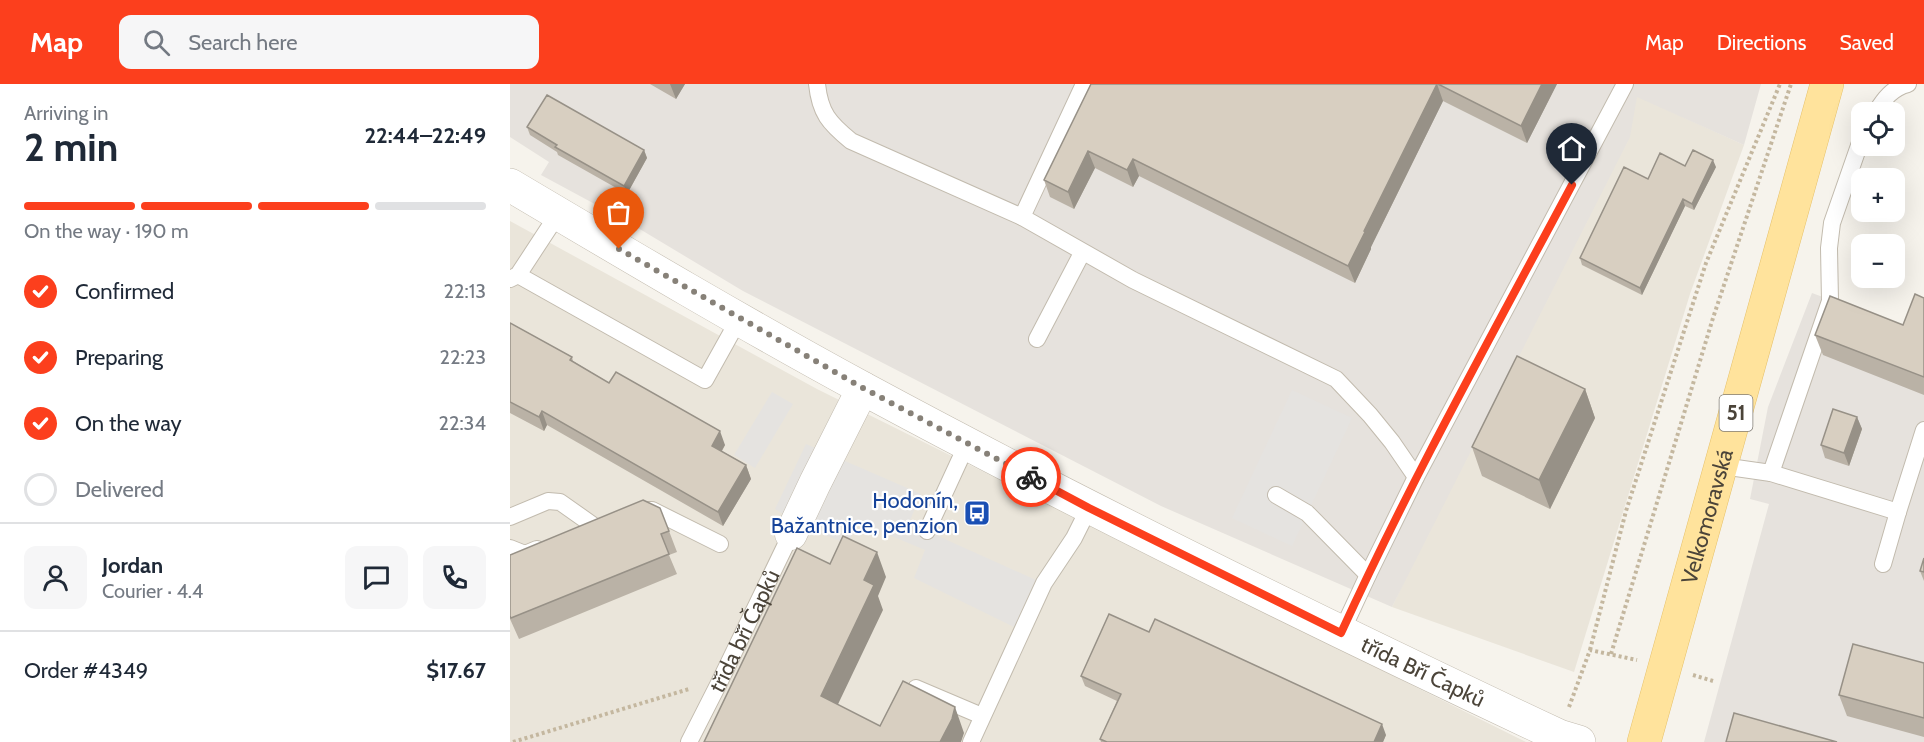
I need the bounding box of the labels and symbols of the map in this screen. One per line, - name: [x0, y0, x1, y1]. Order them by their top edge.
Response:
- pin: [1546, 123, 1597, 185]
- pin: [593, 187, 644, 249]
- road number: 51: [1720, 395, 1752, 431]
- street label: Velkomoravská: [1676, 446, 1739, 587]
- courier: [1001, 447, 1061, 507]
- place label: Hodonín, Bažantnice, penzion: [771, 487, 958, 539]
- bus stop icon: Hodonín, Bažantnice, penzion: [962, 498, 992, 528]
- street label: třída bří Čapků: [703, 565, 786, 697]
- street label: třída Bří Čapků: [1356, 631, 1489, 713]

